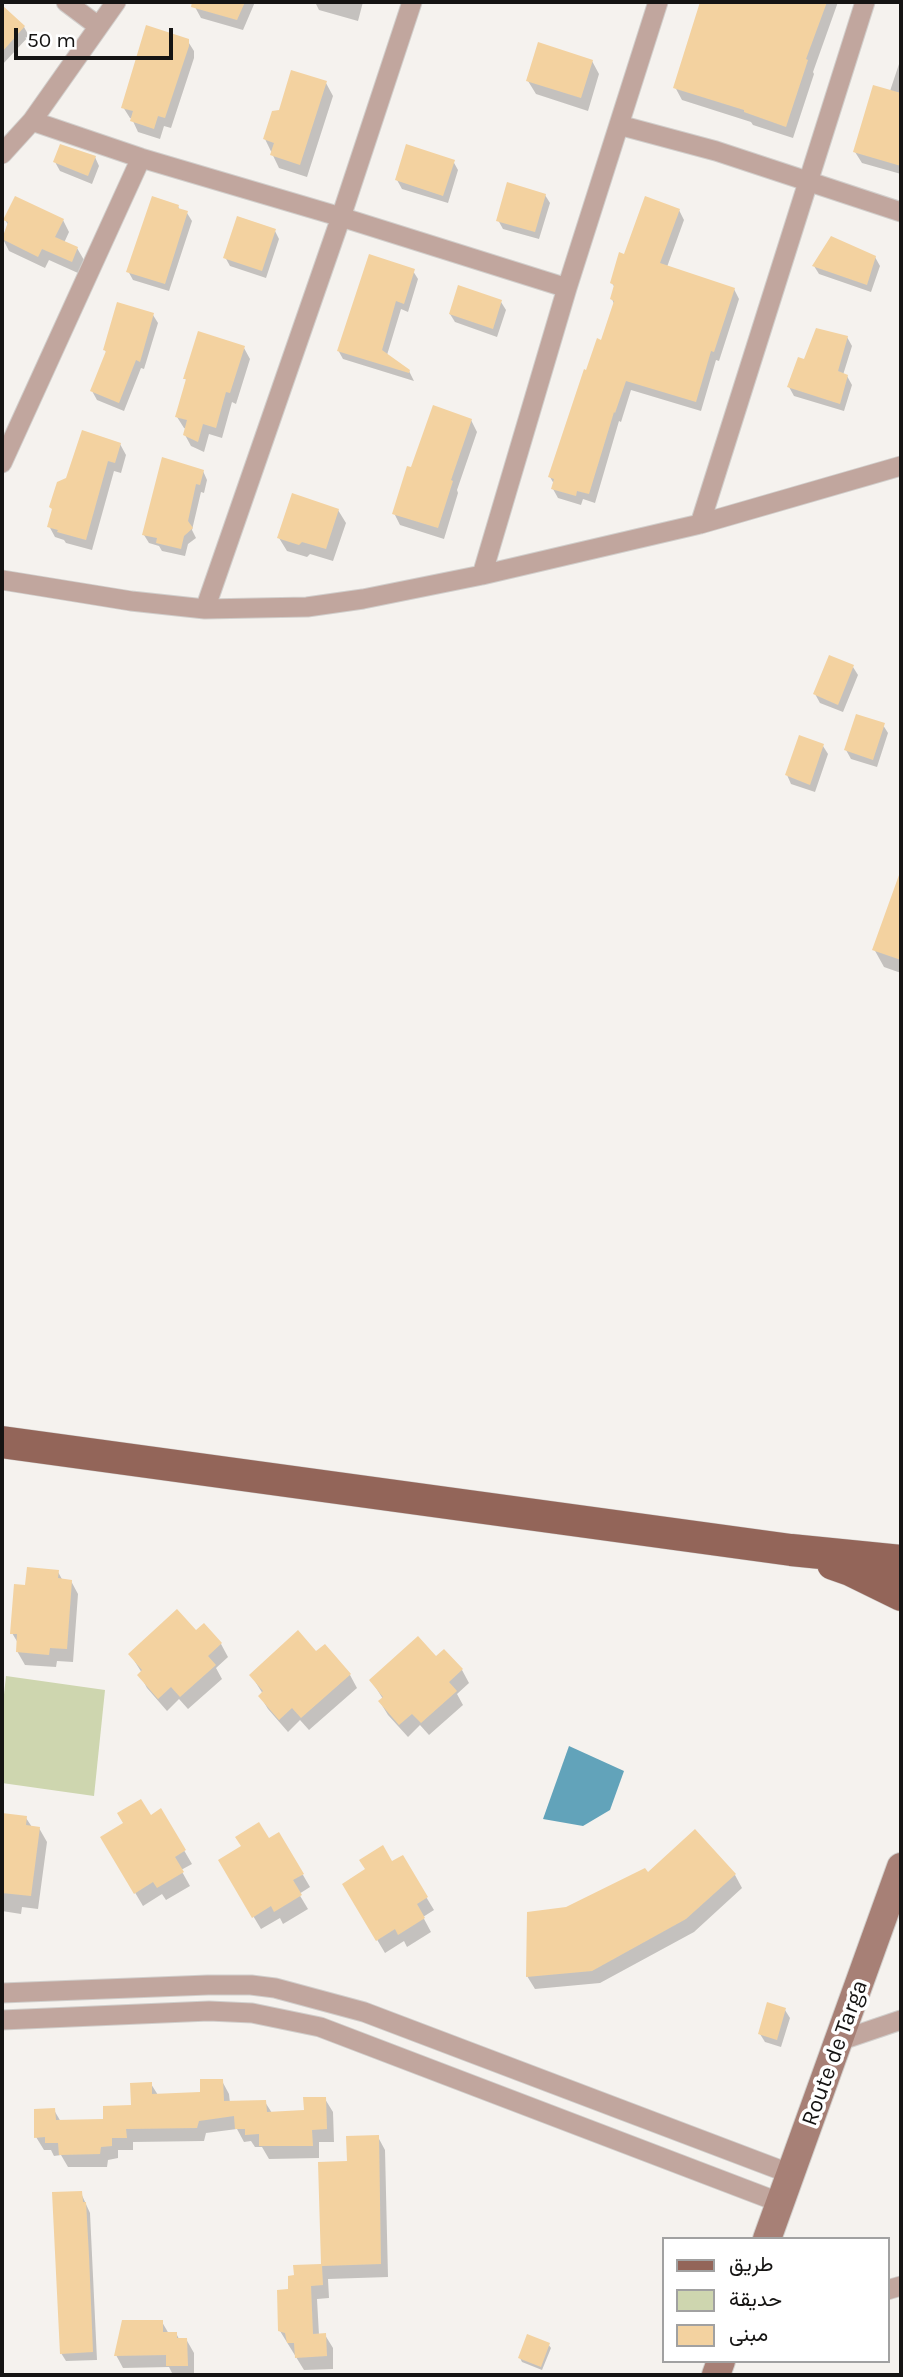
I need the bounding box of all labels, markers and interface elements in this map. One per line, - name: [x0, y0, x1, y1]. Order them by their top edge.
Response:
- scale bar: [18, 14, 177, 58]
- text: 50 m: [27, 28, 76, 52]
- street label: Route de Targa: [796, 1976, 874, 2130]
- legend: [662, 2237, 889, 2363]
- text: طريق: [729, 2252, 774, 2276]
- text: حديقة: [729, 2287, 782, 2311]
- text: مبنى: [729, 2322, 768, 2346]

